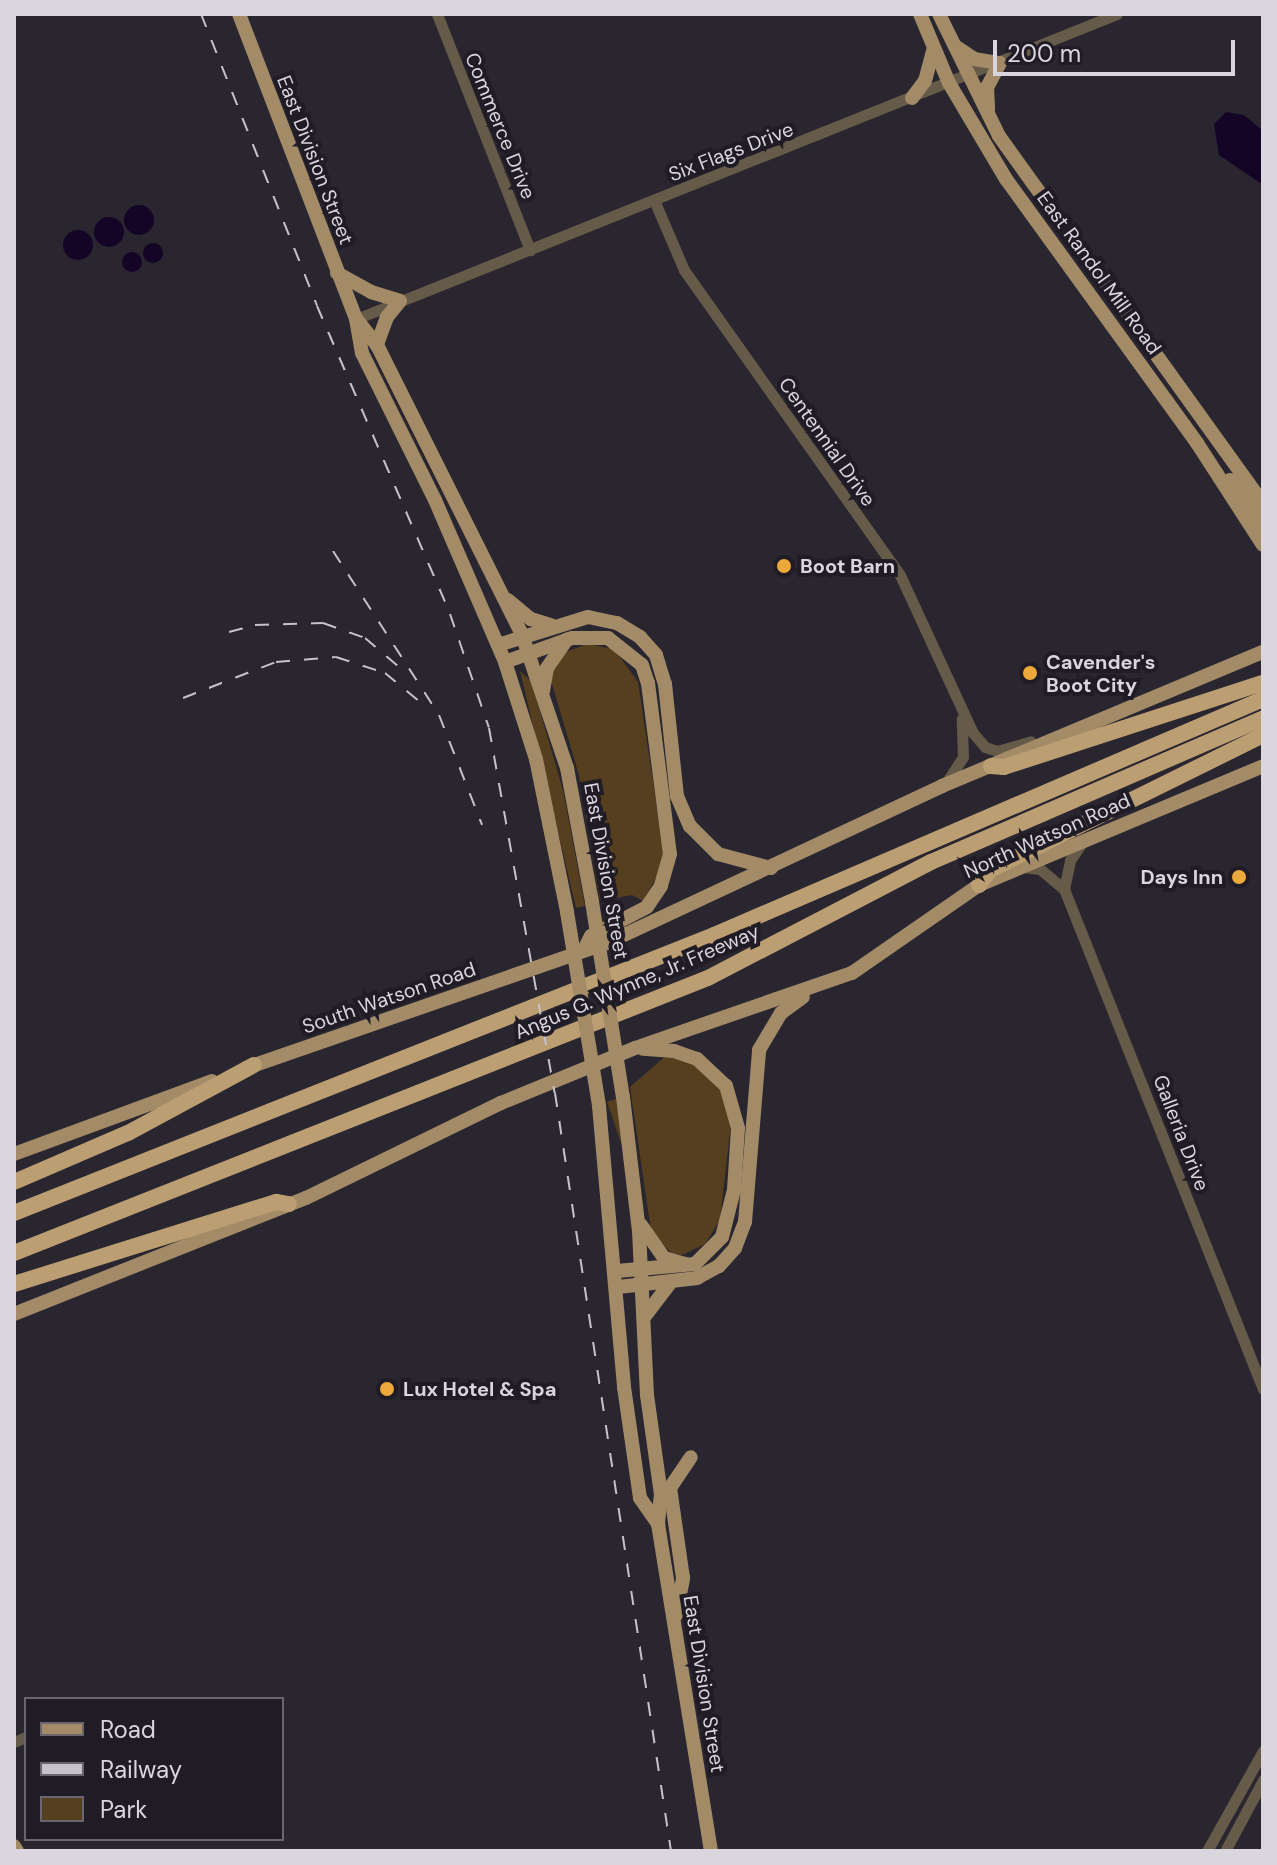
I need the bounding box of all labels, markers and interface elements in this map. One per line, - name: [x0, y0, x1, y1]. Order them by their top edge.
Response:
- scale bar: [997, 24, 1239, 74]
- text: 200 m: [1007, 38, 1081, 69]
- street label: Commerce Drive: [460, 49, 540, 203]
- street label: East Division Street: [272, 72, 358, 248]
- street label: Six Flags Drive: [665, 117, 797, 187]
- street label: East Randol Mill Road: [1032, 187, 1166, 359]
- street label: Centennial Drive: [774, 373, 880, 511]
- place label: Boot Barn: [800, 554, 895, 578]
- marker: Boot Barn: [775, 557, 793, 575]
- place label: Cavender's Boot City: [1046, 650, 1155, 697]
- marker: Cavender's Boot City: [1021, 664, 1039, 682]
- street label: East Division Street: [579, 781, 633, 961]
- street label: North Watson Road: [960, 788, 1134, 884]
- place label: Days Inn: [1140, 865, 1223, 889]
- marker: Days Inn: [1230, 868, 1248, 886]
- street label: Angus G. Wynne, Jr. Freeway: [511, 919, 763, 1045]
- street label: South Watson Road: [299, 957, 479, 1039]
- street label: Galleria Drive: [1148, 1072, 1214, 1194]
- place label: Lux Hotel & Spa: [403, 1377, 556, 1401]
- marker: Lux Hotel & Spa: [378, 1380, 396, 1398]
- street label: East Division Street: [678, 1594, 730, 1774]
- legend: [24, 1697, 284, 1841]
- text: Road: [100, 1714, 156, 1745]
- text: Railway: [100, 1754, 182, 1785]
- text: Park: [100, 1794, 147, 1825]

